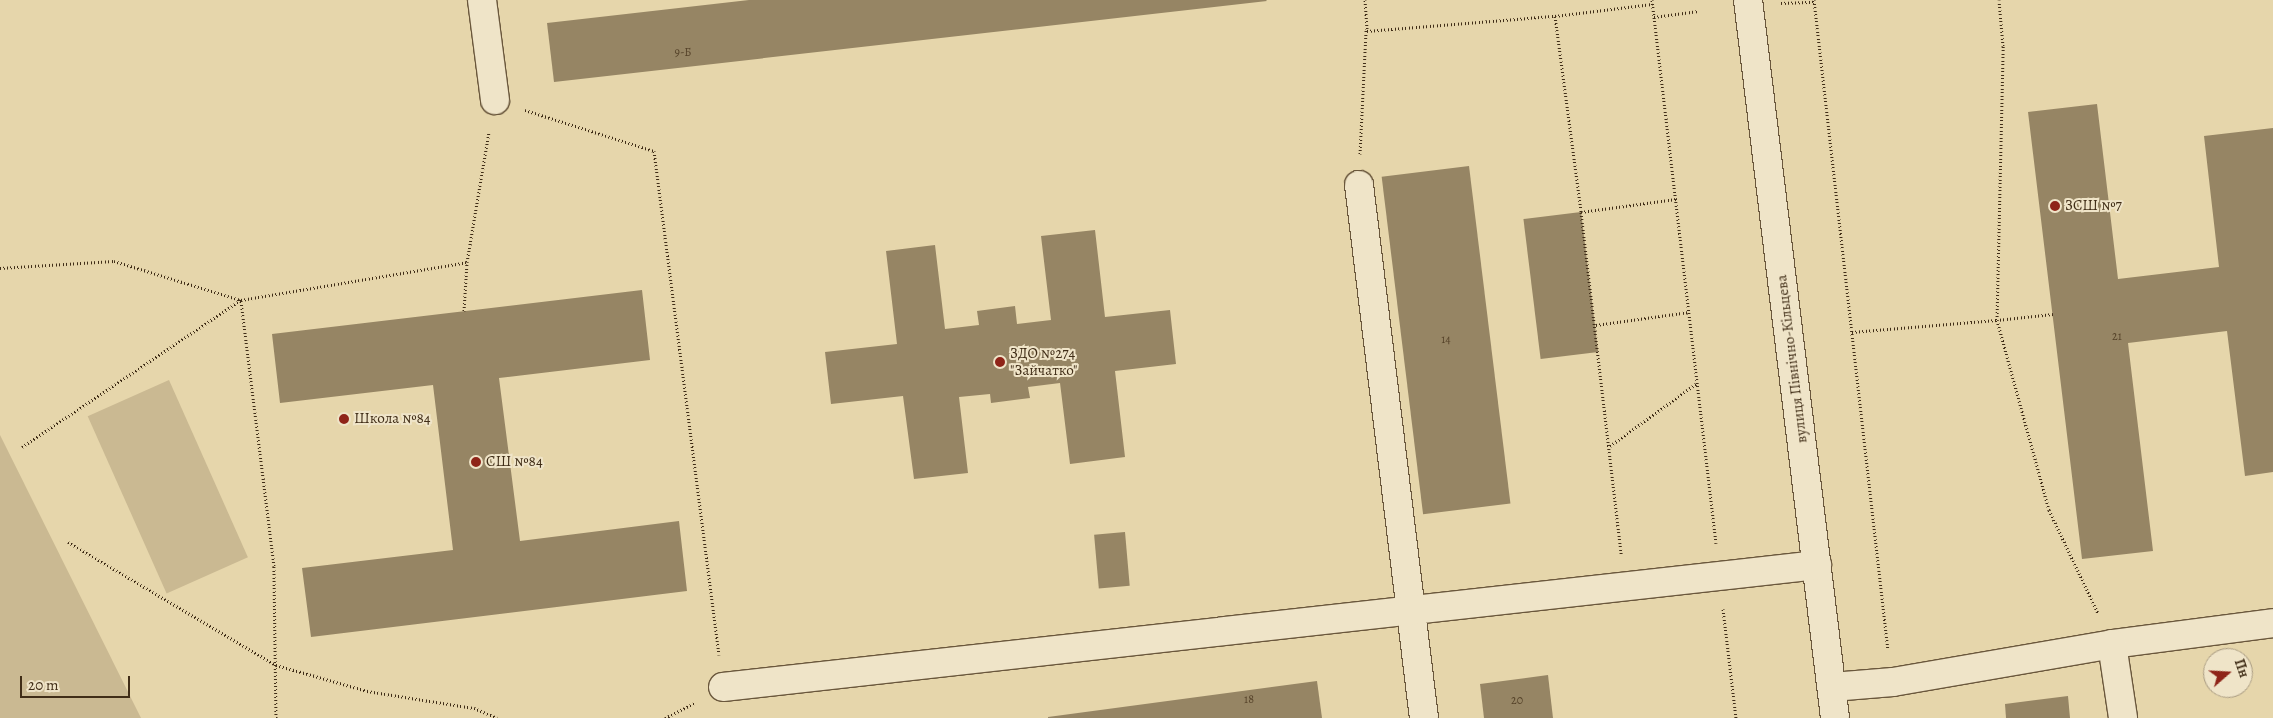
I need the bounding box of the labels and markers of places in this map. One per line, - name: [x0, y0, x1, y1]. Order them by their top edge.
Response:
- place label: ЗСШ №7: [2065, 197, 2122, 215]
- marker: ЗСШ №7: [2049, 200, 2061, 212]
- place label: ЗДО №274 "Зайчатко": [1010, 344, 1077, 379]
- marker: ЗДО №274 "Зайчатко": [994, 356, 1006, 368]
- place label: Школа №84: [354, 410, 431, 428]
- marker: Школа №84: [338, 413, 350, 425]
- place label: СШ №84: [486, 453, 543, 471]
- marker: СШ №84: [470, 456, 482, 468]

